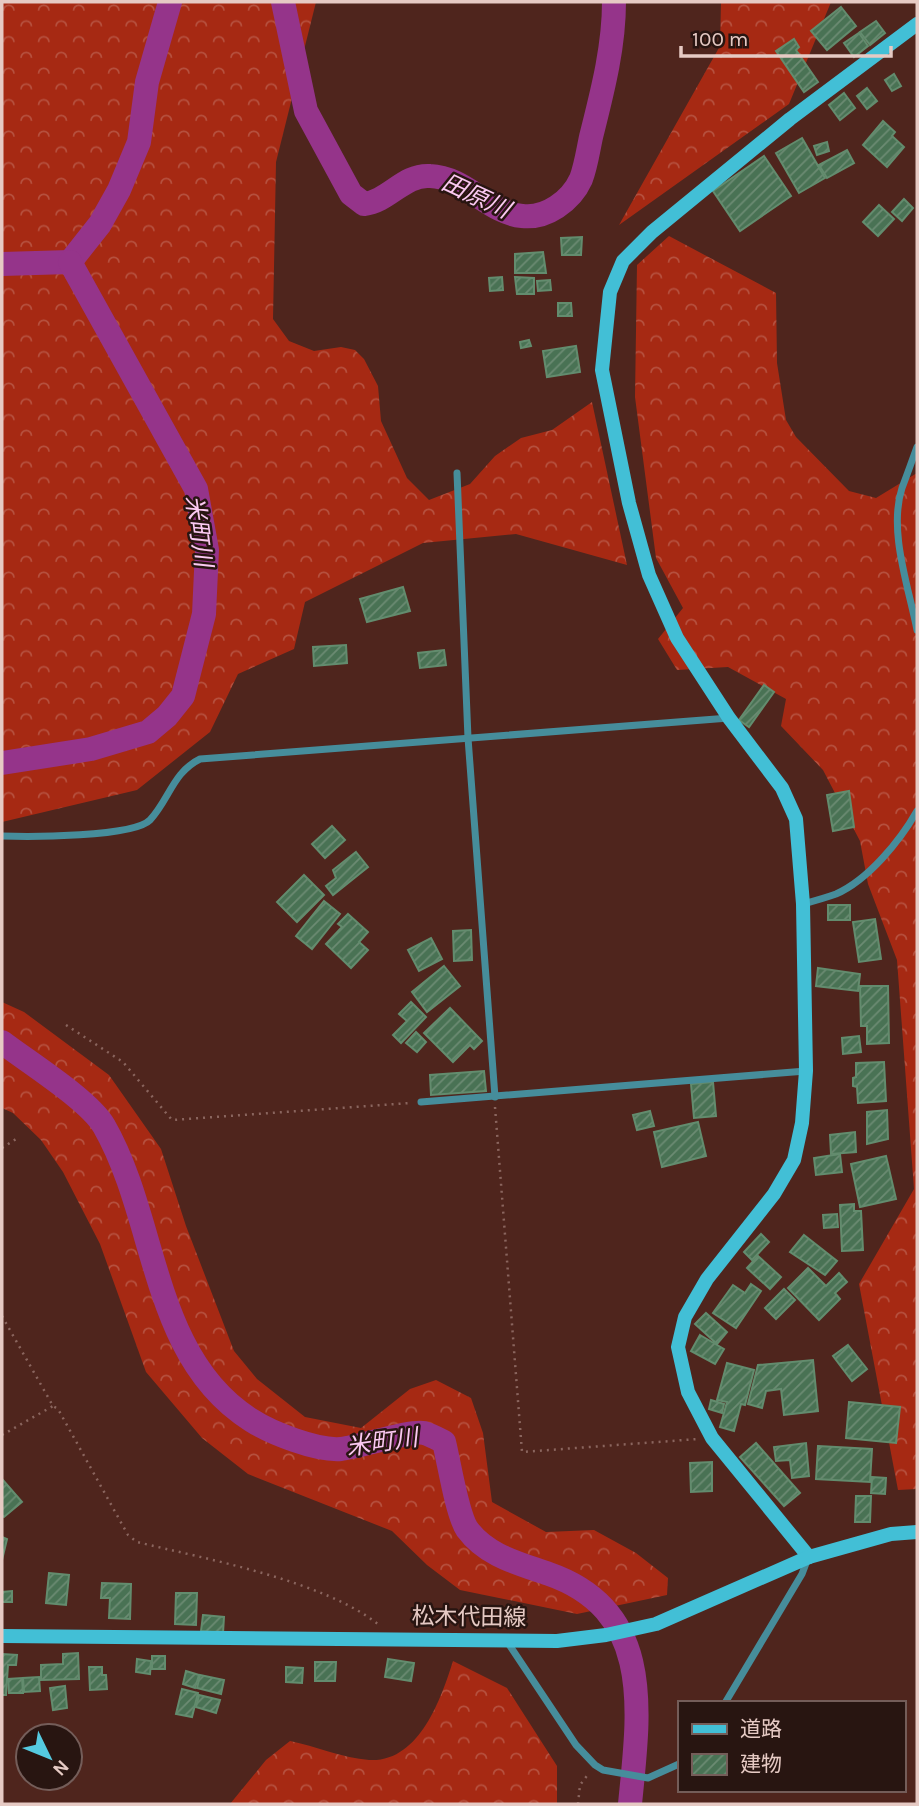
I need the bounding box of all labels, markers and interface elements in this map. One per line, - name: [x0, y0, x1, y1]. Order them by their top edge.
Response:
- scale bar: [681, 14, 891, 58]
- text: 100 m: [692, 27, 749, 51]
- water label: 田原川: [437, 168, 517, 225]
- water label: 米町川: [180, 493, 218, 572]
- water label: 米町川: [344, 1423, 423, 1461]
- street label: 松木代田線: [411, 1602, 527, 1632]
- legend: [678, 1701, 905, 1792]
- text: 道路: [740, 1717, 782, 1741]
- north arrow: [14, 1722, 84, 1792]
- text: 建物: [740, 1752, 782, 1776]
- text: N: [48, 1755, 73, 1780]

